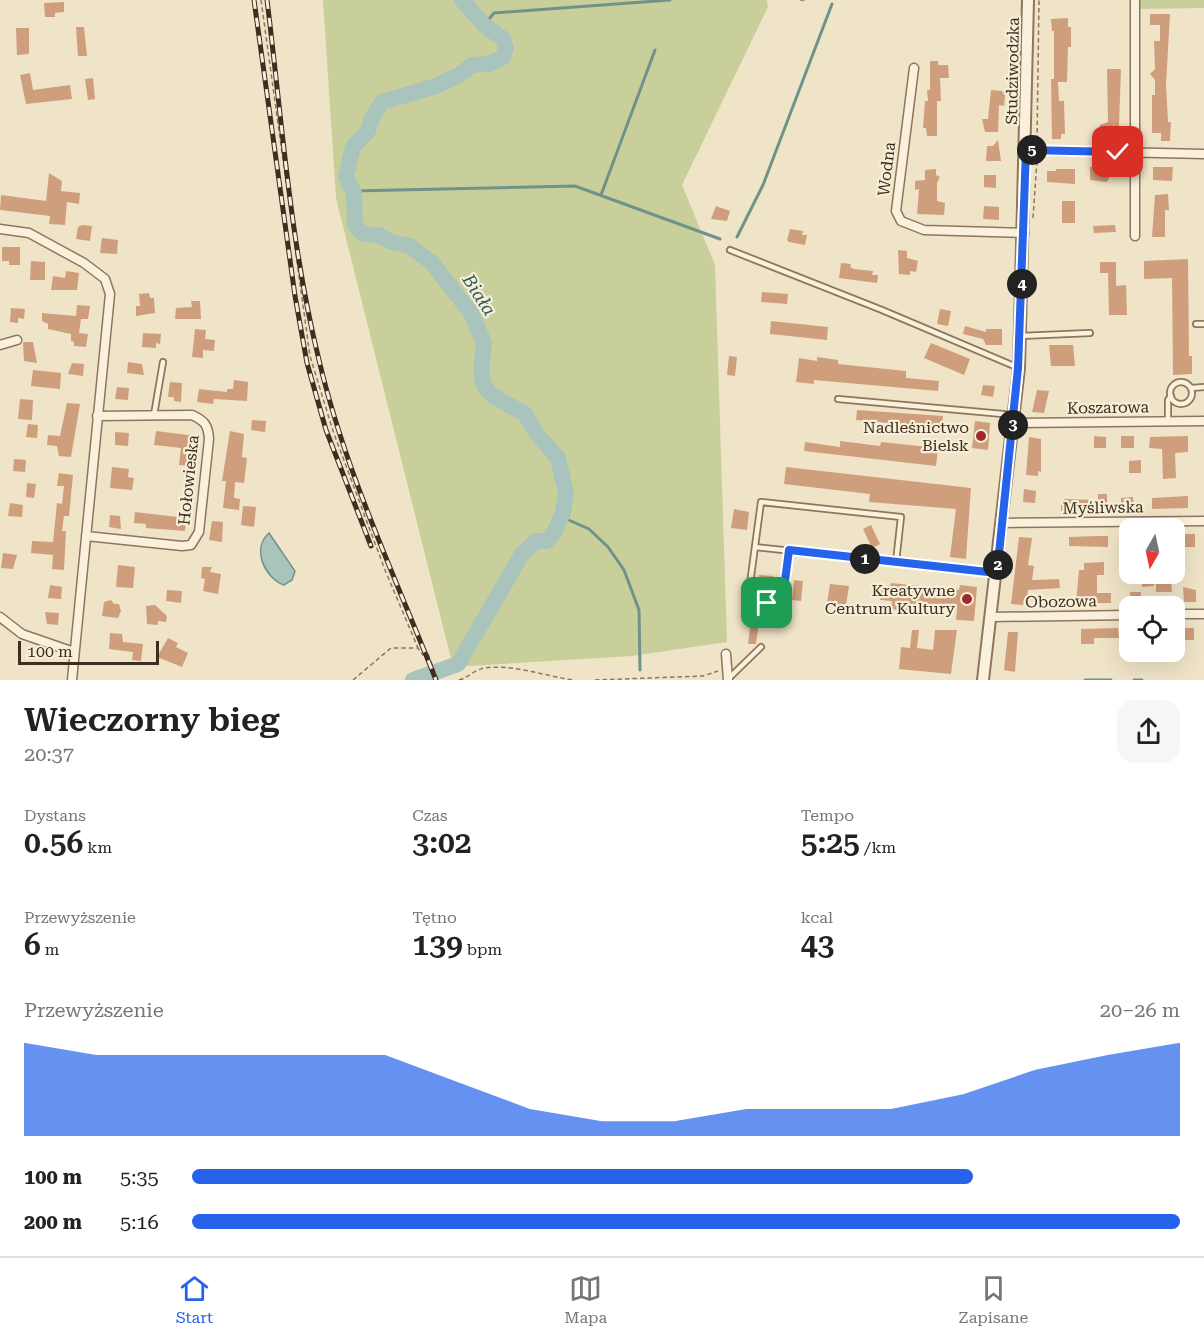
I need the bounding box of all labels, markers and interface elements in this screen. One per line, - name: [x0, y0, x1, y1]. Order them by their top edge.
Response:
- street label: Studziwodzka: [1002, 17, 1023, 125]
- pin: [1092, 126, 1143, 177]
- pin: 5: [1017, 135, 1047, 165]
- icon: check: [1101, 135, 1134, 168]
- street label: Wodna: [874, 140, 899, 197]
- text: 5: [1028, 140, 1036, 159]
- water label: Biała: [458, 269, 501, 319]
- pin: 4: [1007, 269, 1037, 299]
- text: 4: [1018, 274, 1026, 293]
- street label: Koszarowa: [1067, 397, 1150, 418]
- pin: 3: [998, 410, 1028, 440]
- text: 3: [1009, 415, 1017, 434]
- place label: Nadleśnictwo Bielsk: [863, 418, 969, 455]
- marker: Nadleśnictwo Bielsk: [974, 429, 988, 443]
- street label: Hołowieska: [174, 434, 203, 526]
- street label: Myśliwska: [1062, 497, 1144, 518]
- north arrow: [1119, 518, 1185, 584]
- map controls: [1119, 518, 1185, 662]
- pin: 1: [850, 544, 880, 574]
- text: 1: [861, 549, 869, 568]
- pin: 2: [983, 550, 1013, 580]
- text: 2: [994, 555, 1002, 574]
- pin: [741, 577, 792, 628]
- place label: Kreatywne Centrum Kultury: [825, 581, 956, 618]
- icon: arrive: [750, 586, 783, 619]
- street label: Obozowa: [1025, 591, 1097, 612]
- marker: Kreatywne Centrum Kultury: [960, 592, 974, 606]
- button: locate: [1119, 596, 1185, 662]
- scale bar: [18, 638, 159, 666]
- text: 100 m: [27, 642, 73, 661]
- text: Wieczorny bieg: [24, 700, 280, 739]
- button: share: [1117, 700, 1180, 763]
- text: 20:37: [24, 742, 74, 766]
- text: Dystans: [24, 806, 86, 825]
- text: Czas: [412, 806, 448, 825]
- text: Tempo: [801, 806, 854, 825]
- text: 0.56: [24, 825, 83, 860]
- text: 3:02: [412, 825, 472, 860]
- text: 5:25: [801, 825, 860, 860]
- text: km: [83, 838, 112, 857]
- text: /km: [860, 838, 896, 857]
- text: Przewyższenie: [24, 908, 136, 927]
- text: Tętno: [412, 908, 457, 927]
- text: kcal: [801, 908, 833, 927]
- text: 6: [24, 927, 41, 962]
- text: 139: [412, 927, 463, 962]
- text: 43: [801, 927, 834, 962]
- text: m: [41, 940, 59, 959]
- text: bpm: [463, 940, 502, 959]
- text: Przewyższenie: [24, 998, 164, 1022]
- text: 20–26 m: [1100, 998, 1180, 1022]
- text: 100 m: [24, 1165, 82, 1189]
- text: 5:35: [120, 1165, 159, 1189]
- text: 200 m: [24, 1210, 82, 1234]
- text: 5:16: [120, 1210, 159, 1234]
- tab: Start: [176, 1272, 213, 1327]
- tab: Mapa: [564, 1272, 607, 1327]
- tab: Zapisane: [959, 1272, 1028, 1327]

